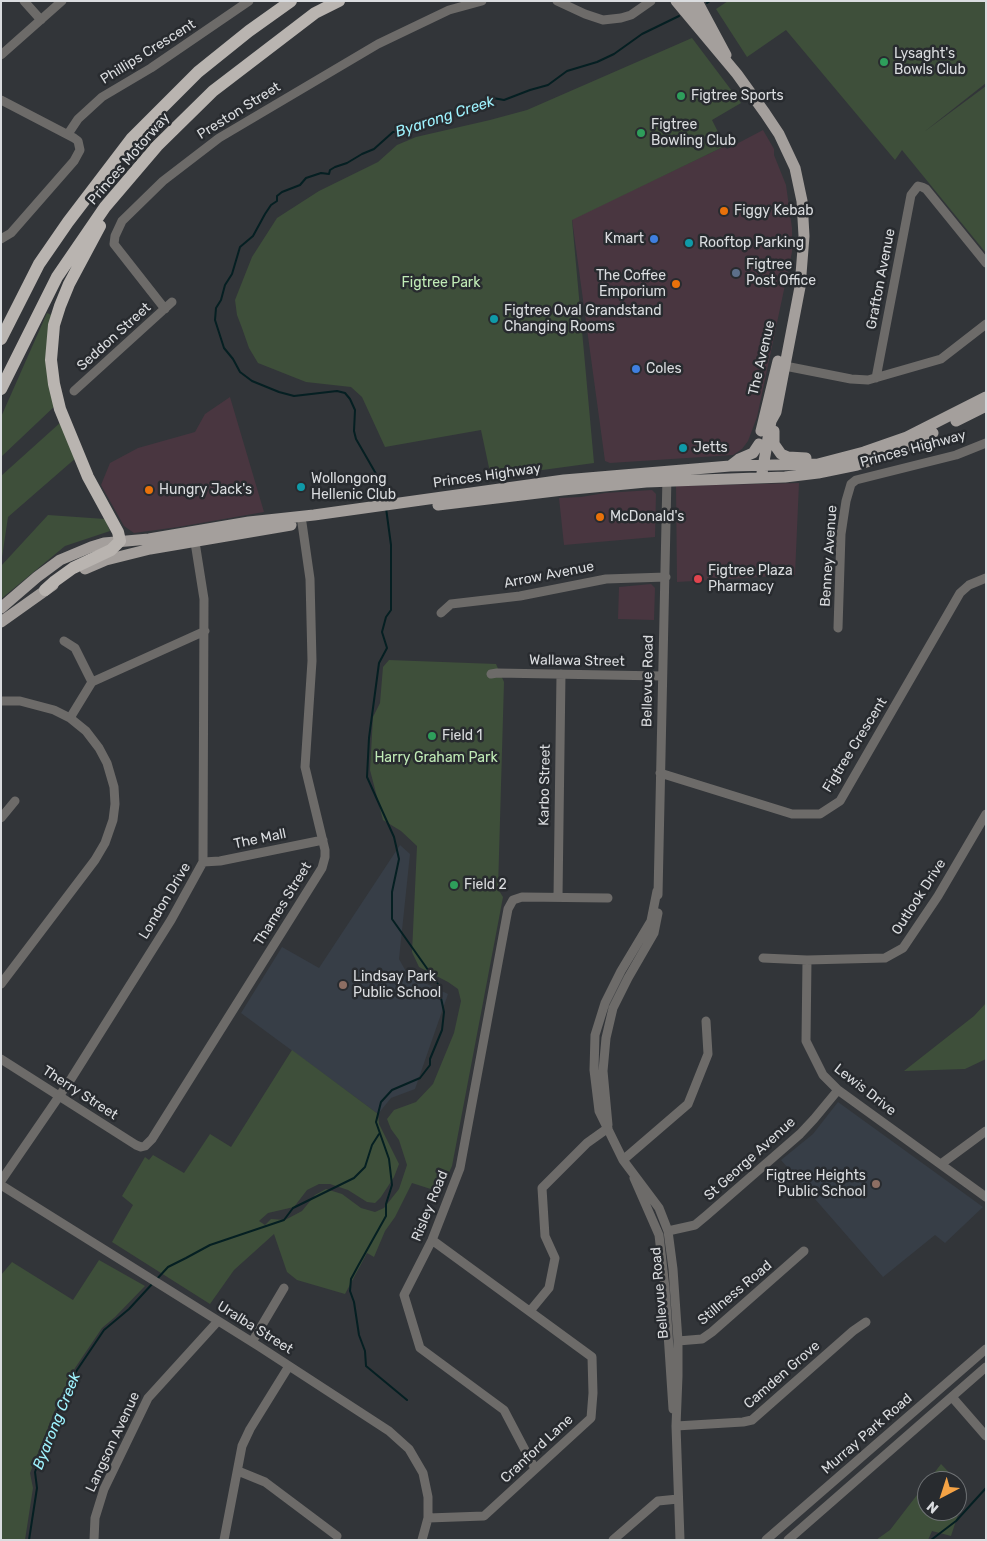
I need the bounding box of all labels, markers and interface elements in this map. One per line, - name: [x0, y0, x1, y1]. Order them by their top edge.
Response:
- street label: Phillips Crescent: [97, 16, 199, 88]
- place label: Lysaght's Bowls Club: [894, 46, 966, 78]
- marker: Lysaght's Bowls Club: [878, 56, 890, 68]
- street label: Preston Street: [194, 79, 284, 143]
- place label: Figtree Sports: [691, 88, 784, 104]
- marker: Figtree Sports: [675, 90, 687, 102]
- water label: Byarong Creek: [393, 92, 497, 142]
- street label: Princes Motorway: [84, 110, 174, 208]
- place label: Figtree Bowling Club: [651, 117, 736, 150]
- marker: Figtree Bowling Club: [635, 127, 647, 139]
- place label: Figgy Kebab: [734, 203, 814, 219]
- marker: Figgy Kebab: [718, 205, 730, 217]
- street label: Grafton Avenue: [863, 227, 899, 331]
- place label: Kmart: [605, 231, 644, 247]
- marker: Kmart: [648, 233, 660, 245]
- place label: Rooftop Parking: [699, 235, 804, 251]
- marker: Rooftop Parking: [683, 237, 695, 249]
- place label: Figtree Post Office: [746, 257, 816, 290]
- marker: Figtree Post Office: [730, 267, 742, 279]
- place label: The Coffee Emporium: [596, 268, 666, 300]
- park label: Figtree Park: [402, 275, 480, 291]
- marker: The Coffee Emporium: [670, 278, 682, 290]
- street label: Seddon Street: [74, 299, 154, 375]
- place label: Figtree Oval Grandstand Changing Rooms: [504, 303, 662, 336]
- marker: Figtree Oval Grandstand Changing Rooms: [488, 313, 500, 325]
- street label: The Avenue: [745, 319, 779, 397]
- place label: Coles: [646, 361, 682, 377]
- marker: Coles: [630, 363, 642, 375]
- street label: Princes Highway: [858, 427, 968, 471]
- place label: Jetts: [693, 440, 728, 456]
- marker: Jetts: [677, 442, 689, 454]
- street label: Princes Highway: [432, 460, 542, 492]
- place label: Wollongong Hellenic Club: [311, 471, 396, 504]
- marker: Wollongong Hellenic Club: [295, 481, 307, 493]
- place label: Hungry Jack's: [159, 482, 252, 498]
- marker: Hungry Jack's: [143, 484, 155, 496]
- street label: Benney Avenue: [817, 505, 841, 607]
- place label: McDonald's: [610, 509, 684, 525]
- marker: McDonald's: [594, 511, 606, 523]
- street label: Arrow Avenue: [503, 558, 595, 592]
- place label: Figtree Plaza Pharmacy: [708, 563, 793, 596]
- marker: Figtree Plaza Pharmacy: [692, 573, 704, 585]
- street label: Bellevue Road: [639, 635, 657, 727]
- street label: Wallawa Street: [529, 652, 625, 670]
- street label: Figtree Crescent: [819, 694, 891, 796]
- place label: Field 1: [442, 728, 483, 744]
- marker: Field 1: [426, 730, 438, 742]
- street label: Karbo Street: [536, 744, 554, 826]
- park label: Harry Graham Park: [374, 750, 498, 766]
- street label: The Mall: [232, 825, 288, 853]
- street label: Outlook Drive: [888, 856, 950, 938]
- street label: Thames Street: [251, 859, 315, 949]
- street label: London Drive: [136, 860, 194, 942]
- place label: Field 2: [464, 877, 507, 893]
- marker: Field 2: [448, 879, 460, 891]
- place label: Lindsay Park Public School: [353, 969, 441, 1002]
- marker: Lindsay Park Public School: [337, 979, 349, 991]
- street label: Lewis Drive: [831, 1061, 899, 1119]
- street label: Therry Street: [39, 1062, 121, 1124]
- street label: St George Avenue: [701, 1114, 799, 1204]
- street label: Risley Road: [408, 1168, 452, 1244]
- place label: Figtree Heights Public School: [766, 1168, 866, 1200]
- marker: Figtree Heights Public School: [870, 1178, 882, 1190]
- street label: Bellevue Road: [648, 1246, 672, 1340]
- street label: Stillness Road: [695, 1257, 775, 1329]
- street label: Uralba Street: [214, 1298, 296, 1358]
- street label: Camden Grove: [740, 1337, 824, 1413]
- water label: Byarong Creek: [29, 1370, 85, 1472]
- street label: Langson Avenue: [82, 1389, 144, 1495]
- street label: Murray Park Road: [818, 1390, 916, 1478]
- street label: Cranford Lane: [497, 1411, 577, 1487]
- north arrow: [917, 1471, 967, 1521]
- text: N: [923, 1497, 942, 1517]

